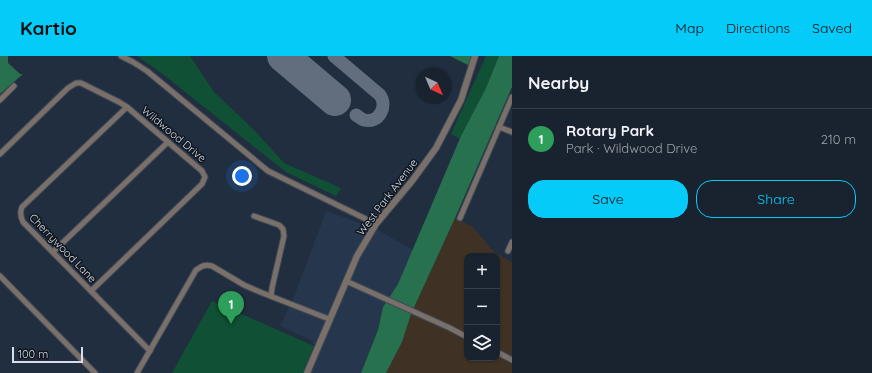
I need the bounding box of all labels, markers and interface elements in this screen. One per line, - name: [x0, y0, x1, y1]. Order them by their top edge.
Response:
- text: Kartio: [20, 16, 77, 40]
- text: Map: [675, 19, 704, 37]
- text: Directions: [726, 19, 790, 37]
- text: Saved: [812, 19, 852, 37]
- north arrow: [416, 68, 452, 104]
- text: Nearby: [528, 72, 589, 93]
- street label: Wildwood Drive: [139, 103, 209, 165]
- text: Rotary Park: [566, 121, 654, 140]
- text: 1: [538, 131, 544, 147]
- text: 210 m: [821, 131, 856, 147]
- text: Park · Wildwood Drive: [566, 140, 697, 156]
- street label: West Park Avenue: [354, 156, 420, 238]
- your location: [232, 166, 252, 186]
- button: Save: [528, 180, 688, 218]
- button: Share: [696, 180, 856, 218]
- street label: Cherrywood Lane: [26, 211, 100, 285]
- map controls: [464, 253, 500, 361]
- button: +: [464, 253, 500, 289]
- button: −: [464, 289, 500, 325]
- pin: 1: [218, 291, 244, 324]
- button: layers: [464, 325, 500, 361]
- scale bar: [12, 345, 83, 364]
- text: 100 m: [18, 347, 48, 361]

